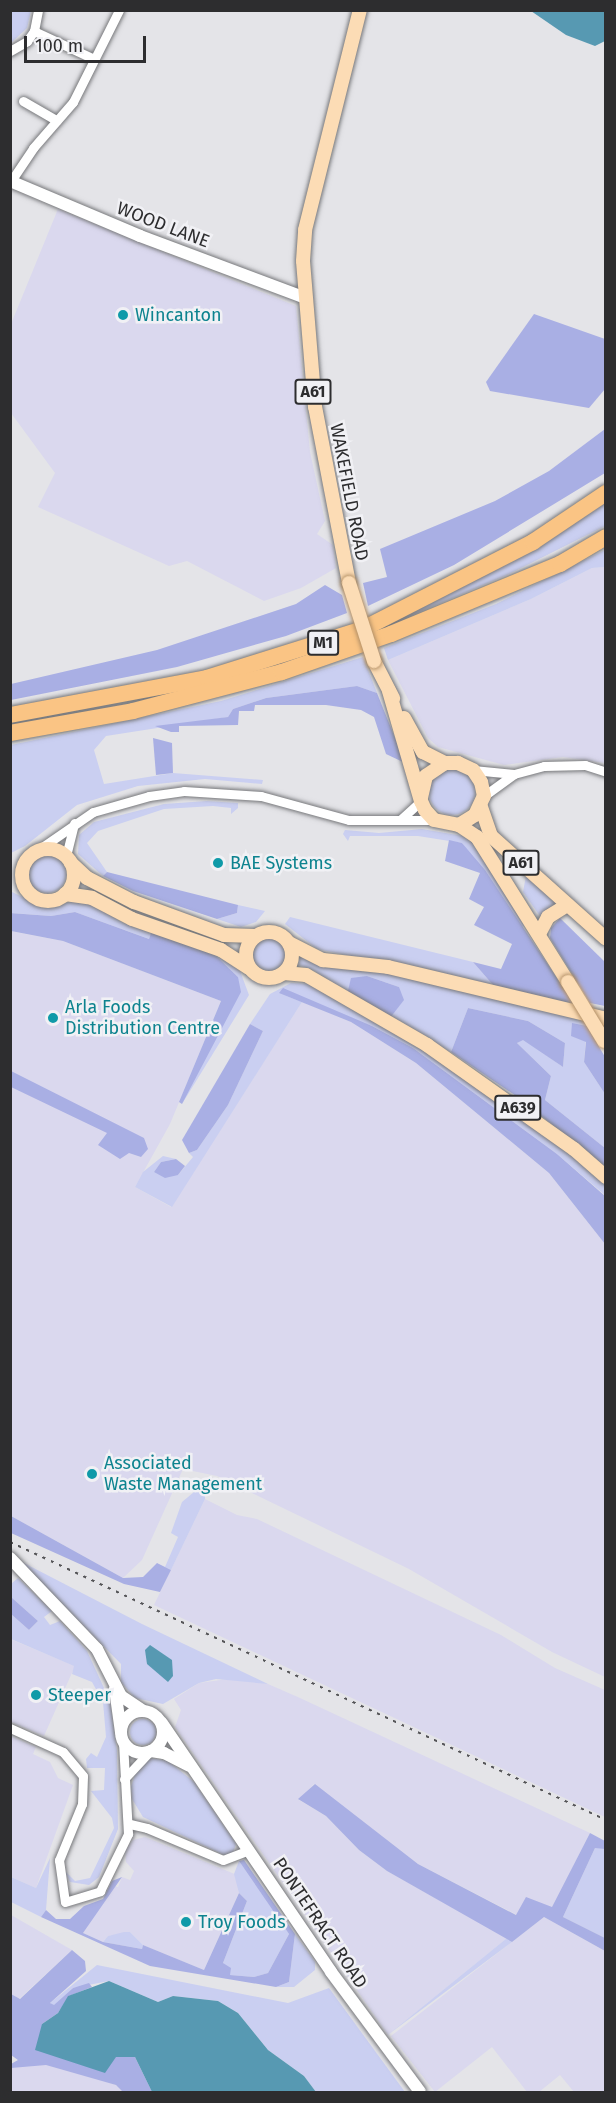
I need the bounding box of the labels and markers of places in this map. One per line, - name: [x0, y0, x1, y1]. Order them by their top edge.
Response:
- place label: Wincanton: [135, 304, 222, 326]
- marker: Wincanton: [116, 308, 130, 322]
- place label: BAE Systems: [230, 852, 332, 874]
- marker: BAE Systems: [211, 856, 225, 870]
- place label: Arla Foods Distribution Centre: [65, 997, 220, 1040]
- marker: Arla Foods Distribution Centre: [46, 1011, 60, 1025]
- place label: Associated Waste Management: [104, 1453, 262, 1496]
- marker: Associated Waste Management: [85, 1467, 99, 1481]
- place label: Steeper: [48, 1684, 111, 1706]
- marker: Steeper: [29, 1688, 43, 1702]
- place label: Troy Foods: [198, 1911, 286, 1933]
- marker: Troy Foods: [179, 1915, 193, 1929]

